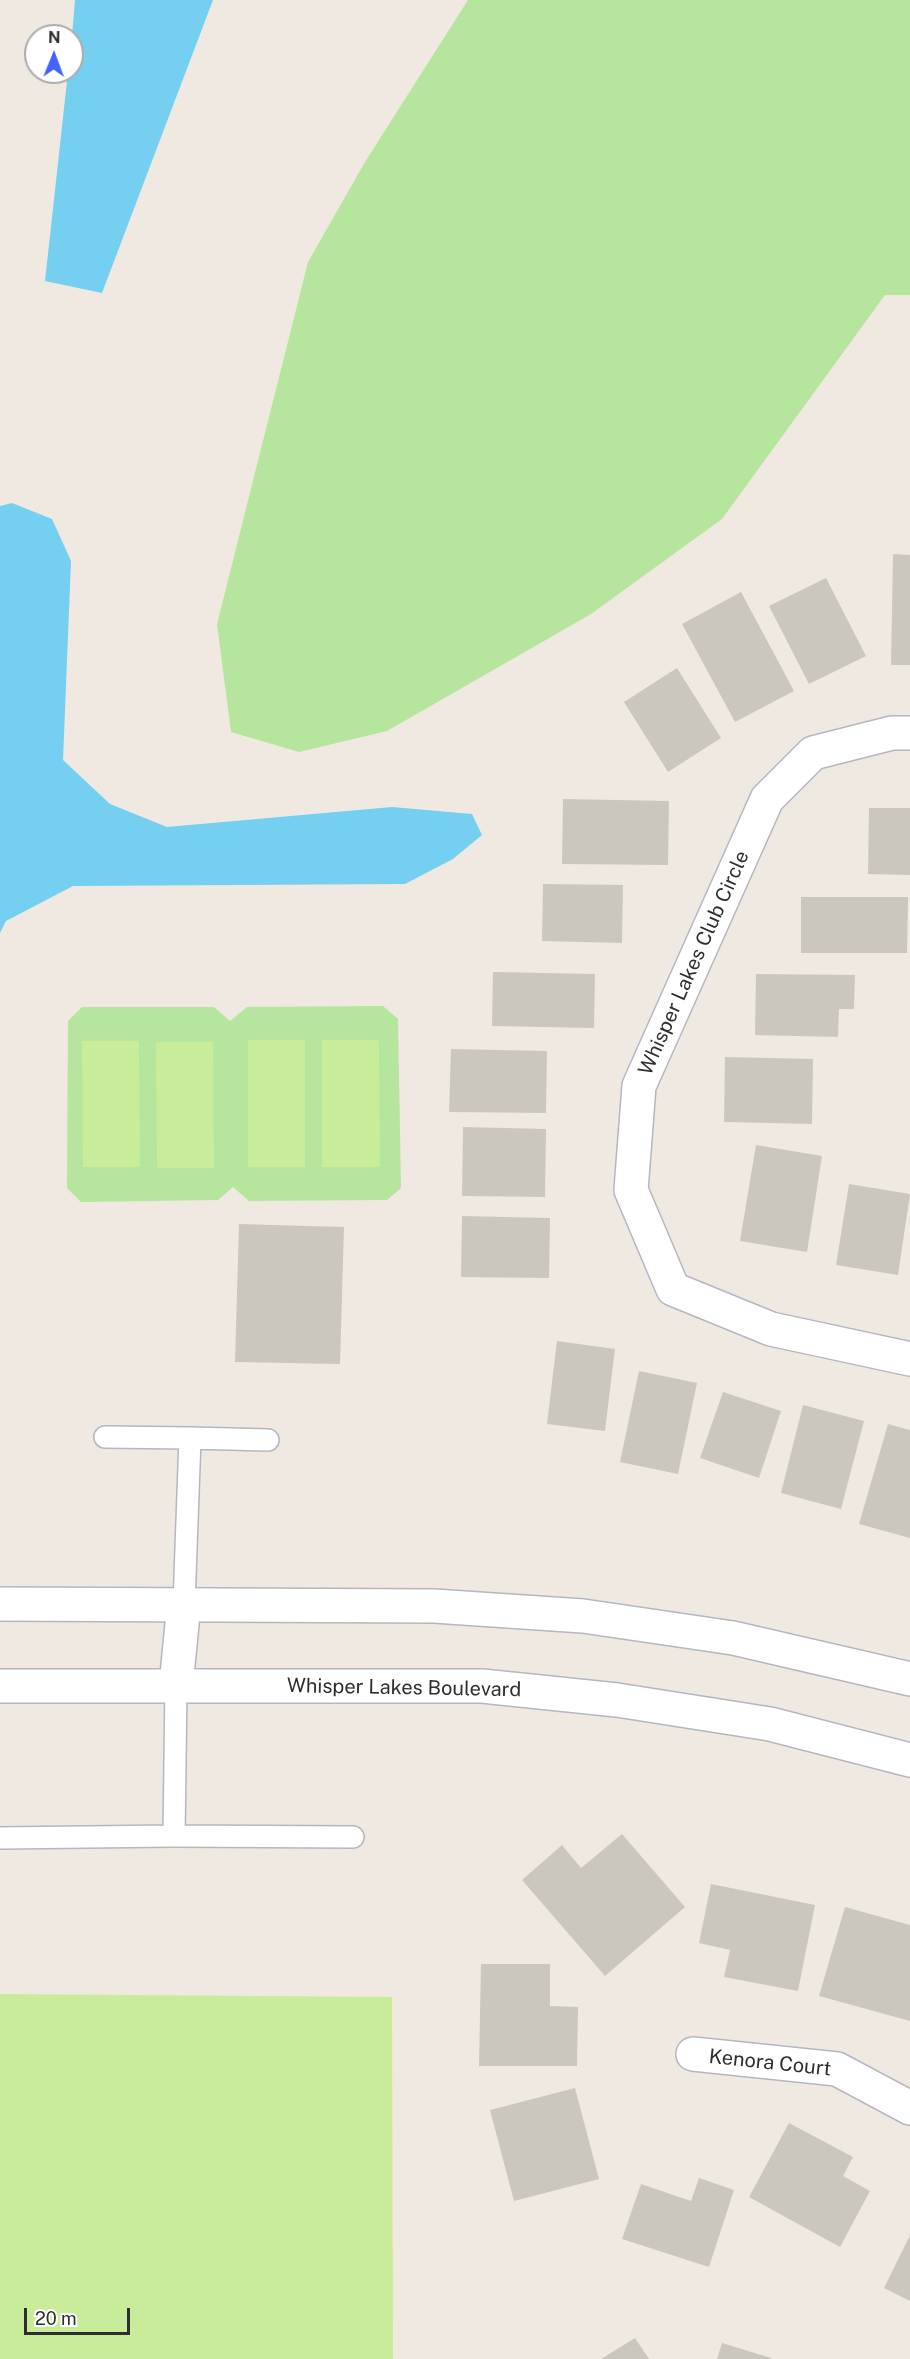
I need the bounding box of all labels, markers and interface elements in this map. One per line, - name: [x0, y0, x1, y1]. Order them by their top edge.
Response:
- north arrow: [24, 24, 84, 84]
- text: N: [48, 28, 61, 47]
- street label: Whisper Lakes Club Circle: [634, 847, 754, 1079]
- street label: Whisper Lakes Boulevard: [287, 1674, 521, 1702]
- street label: Kenora Court: [708, 2045, 832, 2081]
- scale bar: [27, 2296, 134, 2334]
- text: 20 m: [35, 2308, 77, 2329]

